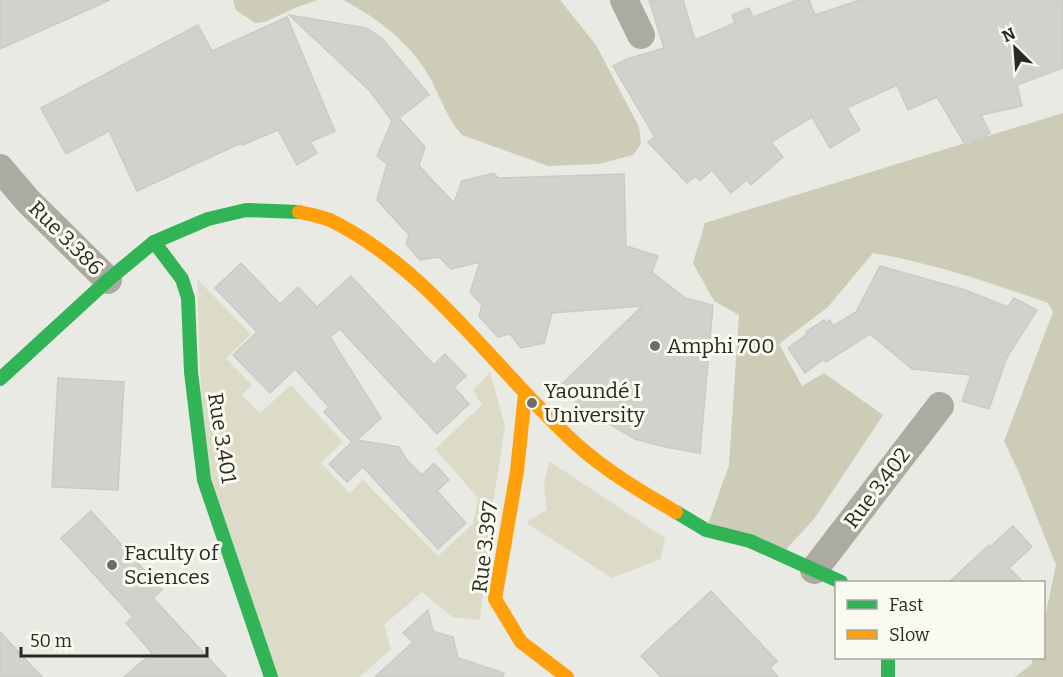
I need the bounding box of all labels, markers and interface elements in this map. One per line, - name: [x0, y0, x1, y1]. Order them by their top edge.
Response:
- north arrow: [985, 18, 1045, 78]
- text: N: [999, 24, 1018, 46]
- street label: Rue 3.386: [23, 195, 109, 281]
- place label: Amphi 700: [667, 333, 775, 359]
- marker: Amphi 700: [648, 339, 662, 353]
- place label: Yaoundé I University: [544, 378, 646, 428]
- street label: Rue 3.401: [202, 391, 242, 486]
- marker: Yaoundé I University: [525, 396, 539, 410]
- street label: Rue 3.402: [838, 443, 916, 533]
- street label: Rue 3.397: [466, 499, 504, 594]
- place label: Faculty of Sciences: [124, 540, 220, 590]
- marker: Faculty of Sciences: [105, 558, 119, 572]
- legend: [835, 581, 1045, 659]
- text: Fast: [889, 594, 924, 616]
- scale bar: [21, 620, 207, 658]
- text: Slow: [889, 624, 930, 646]
- text: 50 m: [30, 630, 72, 652]

